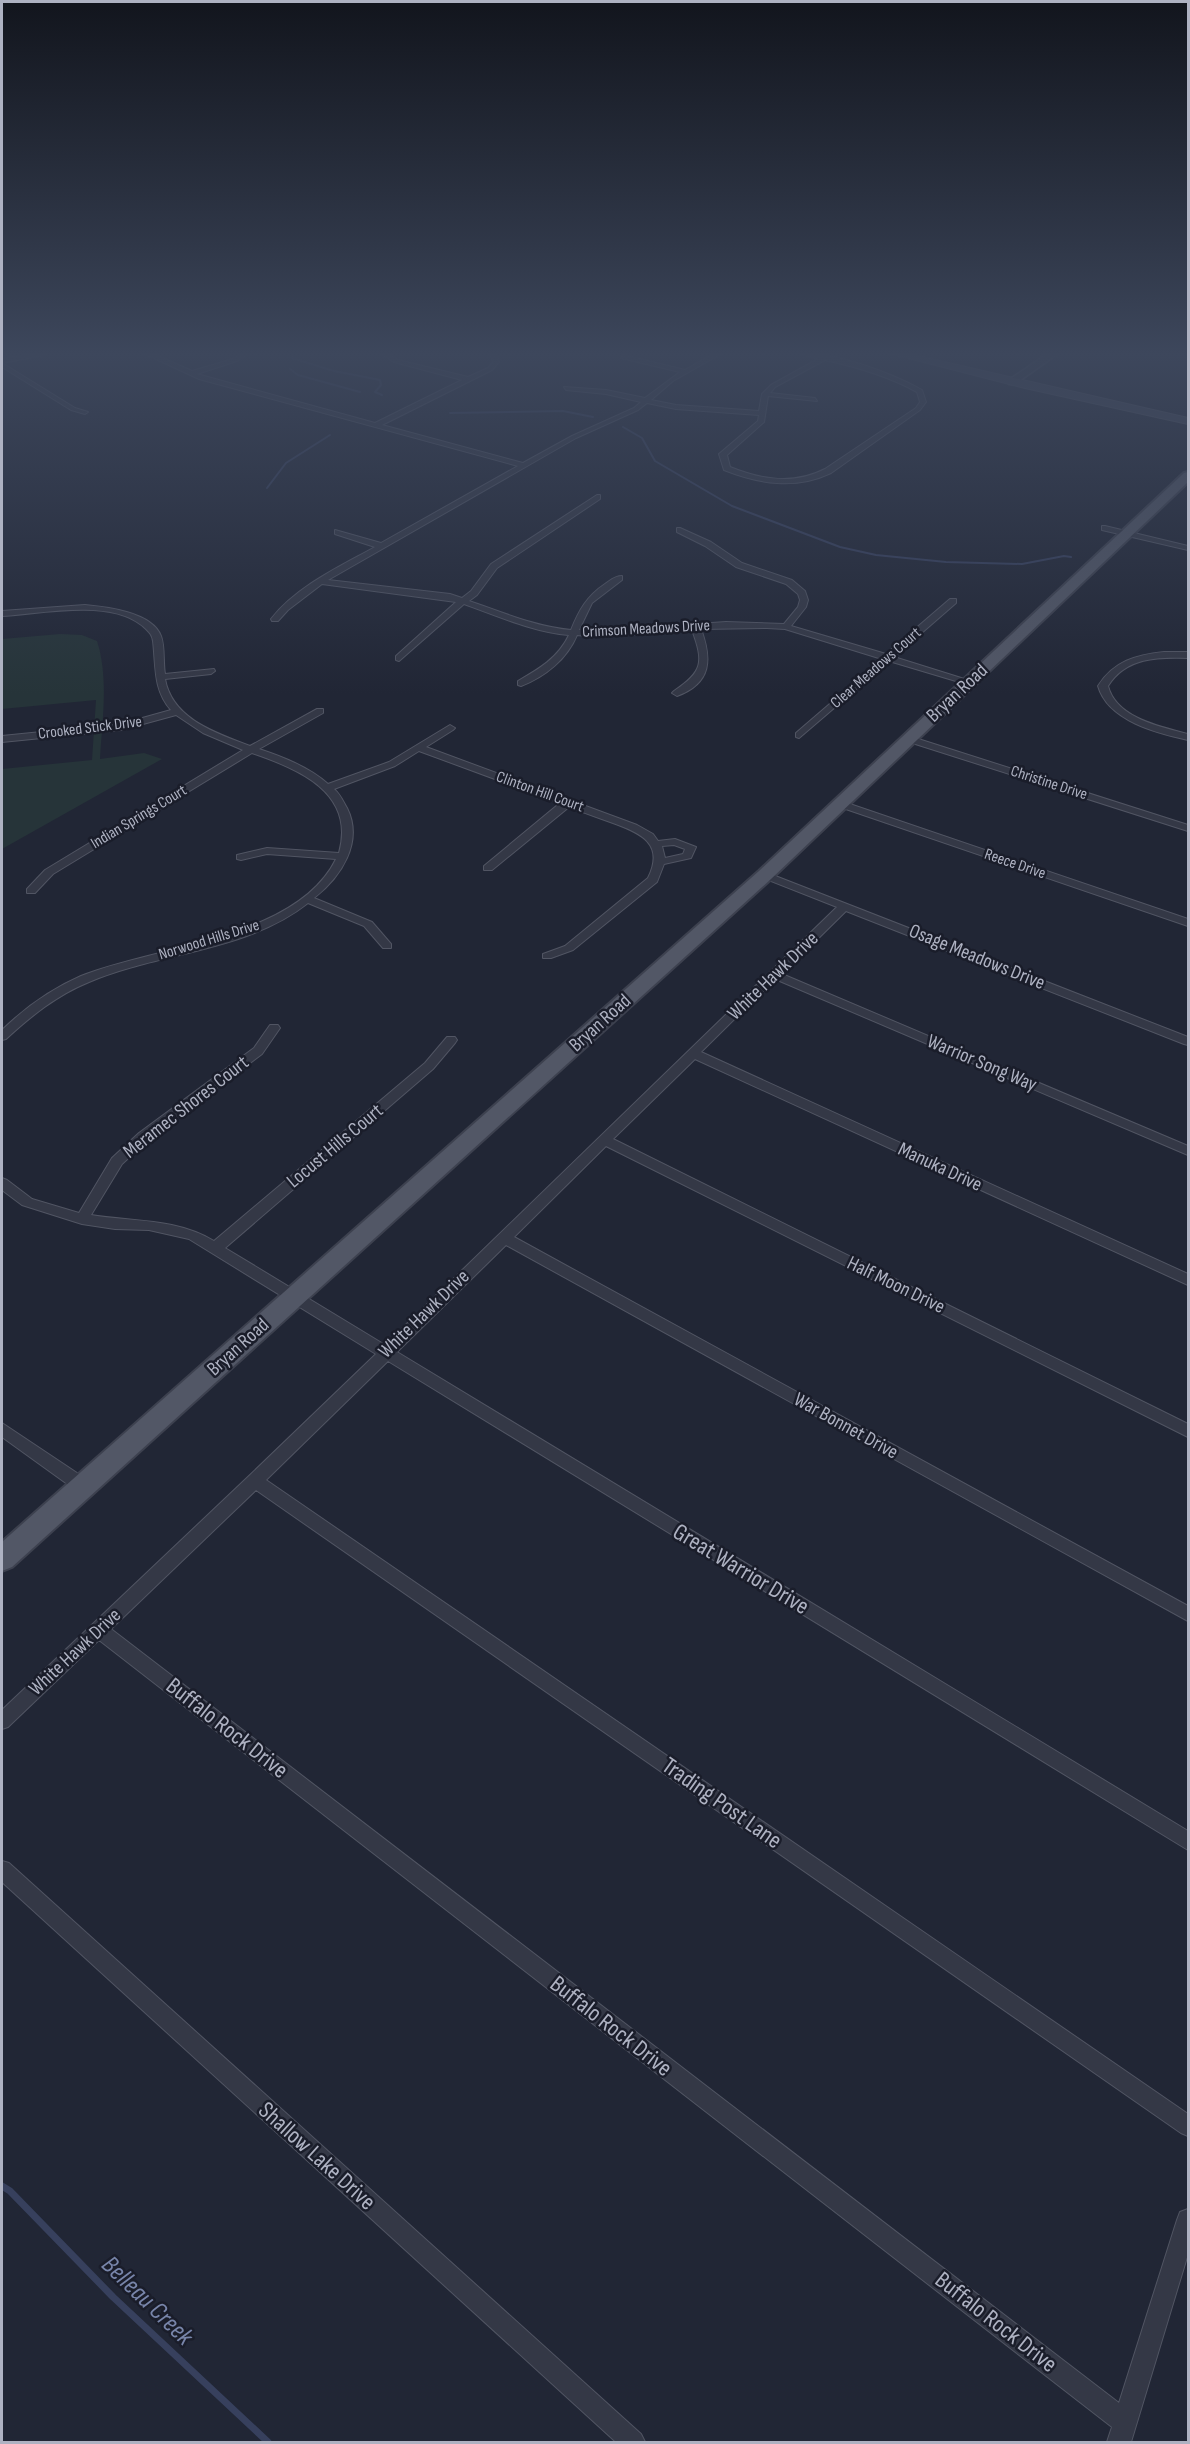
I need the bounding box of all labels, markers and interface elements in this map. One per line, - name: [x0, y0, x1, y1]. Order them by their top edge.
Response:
- street label: Crimson Meadows Drive: [582, 616, 710, 642]
- street label: Clear Meadows Court: [827, 623, 925, 712]
- street label: Bryan Road: [921, 659, 993, 727]
- street label: Crooked Stick Drive: [37, 712, 143, 744]
- street label: Christine Drive: [1008, 762, 1090, 804]
- street label: Clinton Hill Court: [494, 767, 587, 817]
- street label: Indian Springs Court: [88, 781, 190, 853]
- street label: Reece Drive: [982, 845, 1048, 883]
- street label: Norwood Hills Drive: [156, 916, 262, 964]
- street label: Osage Meadows Drive: [906, 919, 1048, 995]
- street label: White Hawk Drive: [723, 927, 823, 1025]
- street label: Bryan Road: [564, 989, 636, 1057]
- street label: Warrior Song Way: [923, 1029, 1041, 1097]
- street label: Meramec Shores Court: [118, 1051, 254, 1163]
- street label: Locust Hills Court: [282, 1099, 388, 1193]
- street label: Manuka Drive: [894, 1137, 986, 1197]
- street label: Half Moon Drive: [843, 1251, 949, 1319]
- street label: White Hawk Drive: [374, 1265, 474, 1363]
- street label: Bryan Road: [202, 1313, 274, 1381]
- street label: War Bonnet Drive: [790, 1387, 902, 1465]
- street label: Great Warrior Drive: [668, 1517, 814, 1621]
- street label: White Hawk Drive: [24, 1603, 126, 1701]
- street label: Buffalo Rock Drive: [160, 1671, 294, 1785]
- street label: Trading Post Lane: [656, 1751, 788, 1855]
- street label: Buffalo Rock Drive: [544, 1969, 678, 2083]
- street label: Shallow Lake Drive: [252, 2096, 382, 2216]
- water label: Belleau Creek: [95, 2250, 200, 2353]
- street label: Buffalo Rock Drive: [929, 2265, 1063, 2379]

